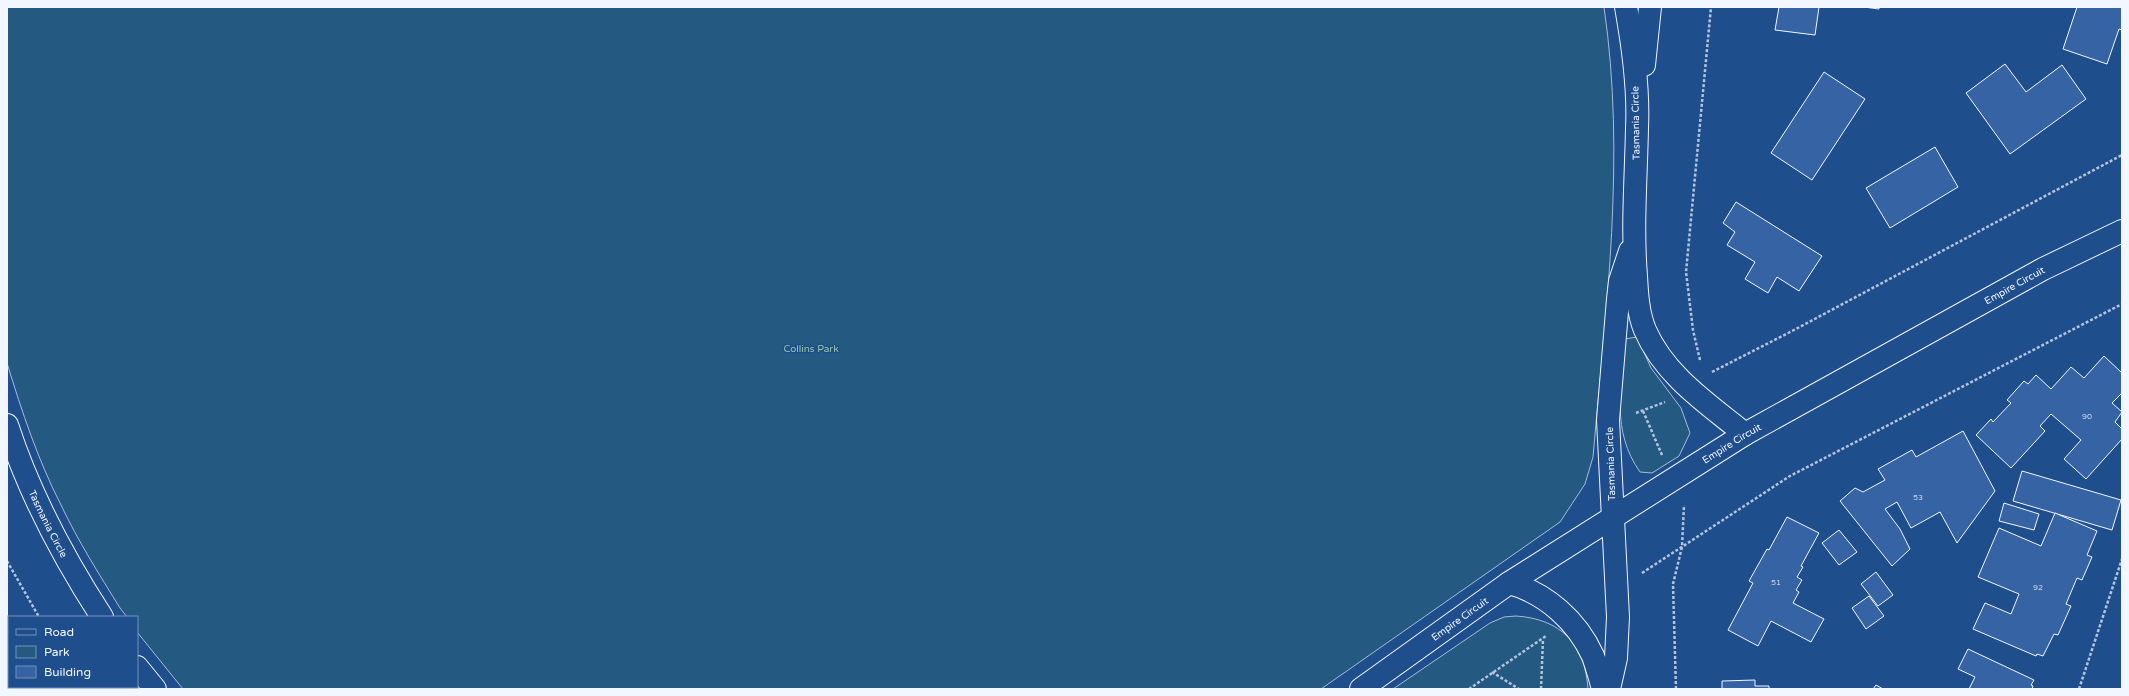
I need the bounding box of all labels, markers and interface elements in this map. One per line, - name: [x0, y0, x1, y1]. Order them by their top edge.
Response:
- street label: Tasmania Circle: [1629, 86, 1643, 160]
- street label: Empire Circuit: [1983, 264, 2047, 307]
- park label: Collins Park: [783, 343, 839, 355]
- house number: 90: [2082, 412, 2092, 421]
- street label: Empire Circuit: [1700, 421, 1764, 466]
- street label: Tasmania Circle: [1604, 426, 1618, 501]
- street label: Tasmania Circle: [26, 488, 70, 560]
- house number: 53: [1913, 493, 1923, 502]
- house number: 51: [1771, 578, 1781, 587]
- house number: 92: [2033, 583, 2043, 592]
- street label: Empire Circuit: [1429, 595, 1491, 644]
- legend: [8, 616, 138, 688]
- text: Road: [44, 625, 74, 639]
- text: Park: [44, 645, 70, 659]
- text: Building: [44, 665, 91, 679]

